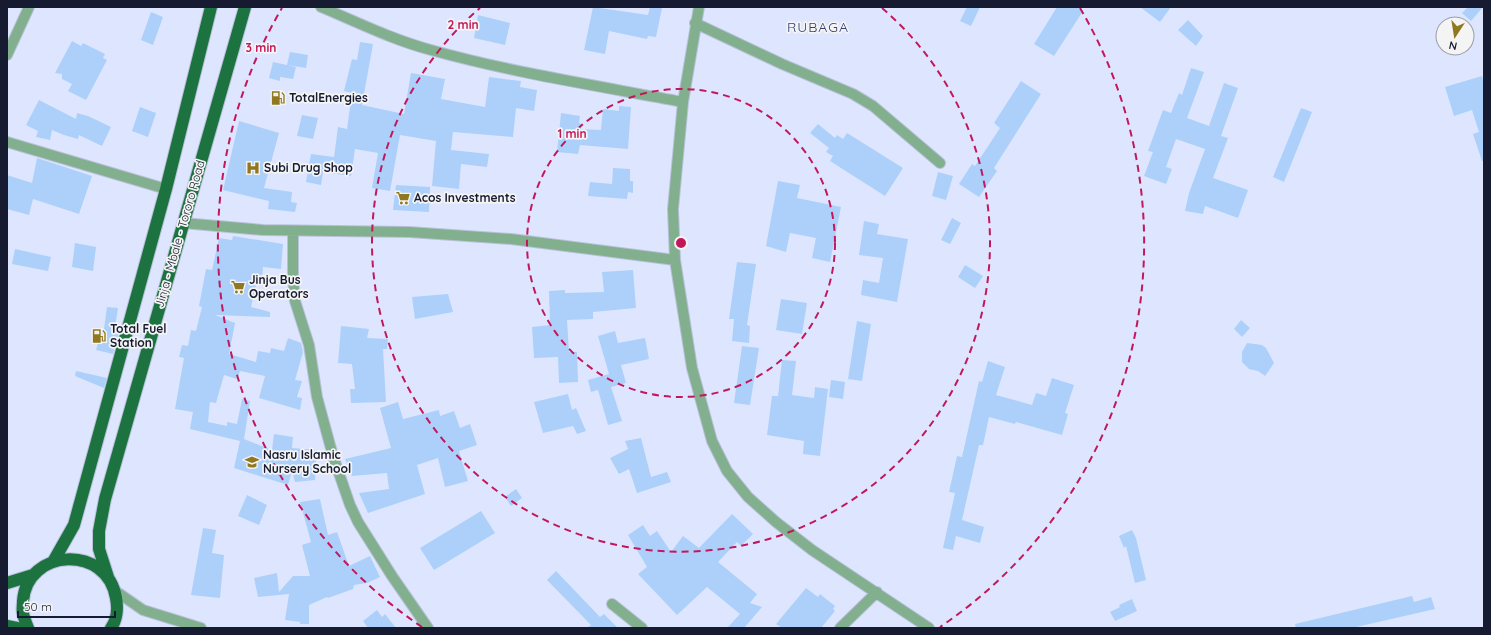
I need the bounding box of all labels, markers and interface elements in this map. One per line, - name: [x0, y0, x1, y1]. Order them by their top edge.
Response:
- north arrow: [1435, 16, 1475, 56]
- text: 2 min: [447, 17, 479, 32]
- district label: RUBAGA: [787, 18, 849, 36]
- text: N: [1448, 38, 1458, 53]
- text: 3 min: [246, 40, 276, 55]
- fuel station icon: TotalEnergies: [270, 90, 286, 106]
- place label: TotalEnergies: [289, 90, 368, 105]
- text: 1 min: [557, 126, 587, 141]
- street label: Jinja - Mbale - Tororo Road: [151, 158, 208, 309]
- hospital icon: Subi Drug Shop: [245, 160, 261, 176]
- place label: Subi Drug Shop: [264, 160, 353, 175]
- supermarket icon: Acos Investments: [395, 190, 411, 206]
- place label: Acos Investments: [414, 190, 516, 205]
- centre of rings: [674, 236, 688, 250]
- place label: Jinja Bus Operators: [249, 272, 309, 301]
- supermarket icon: Jinja Bus Operators: [230, 279, 246, 295]
- place label: Total Fuel Station: [110, 321, 167, 350]
- fuel station icon: Total Fuel Station: [91, 328, 107, 344]
- place label: Nasru Islamic Nursery School: [263, 447, 351, 476]
- school or university icon: Nasru Islamic Nursery School: [244, 454, 260, 470]
- scale bar: [18, 593, 115, 619]
- text: 50 m: [24, 599, 52, 614]

